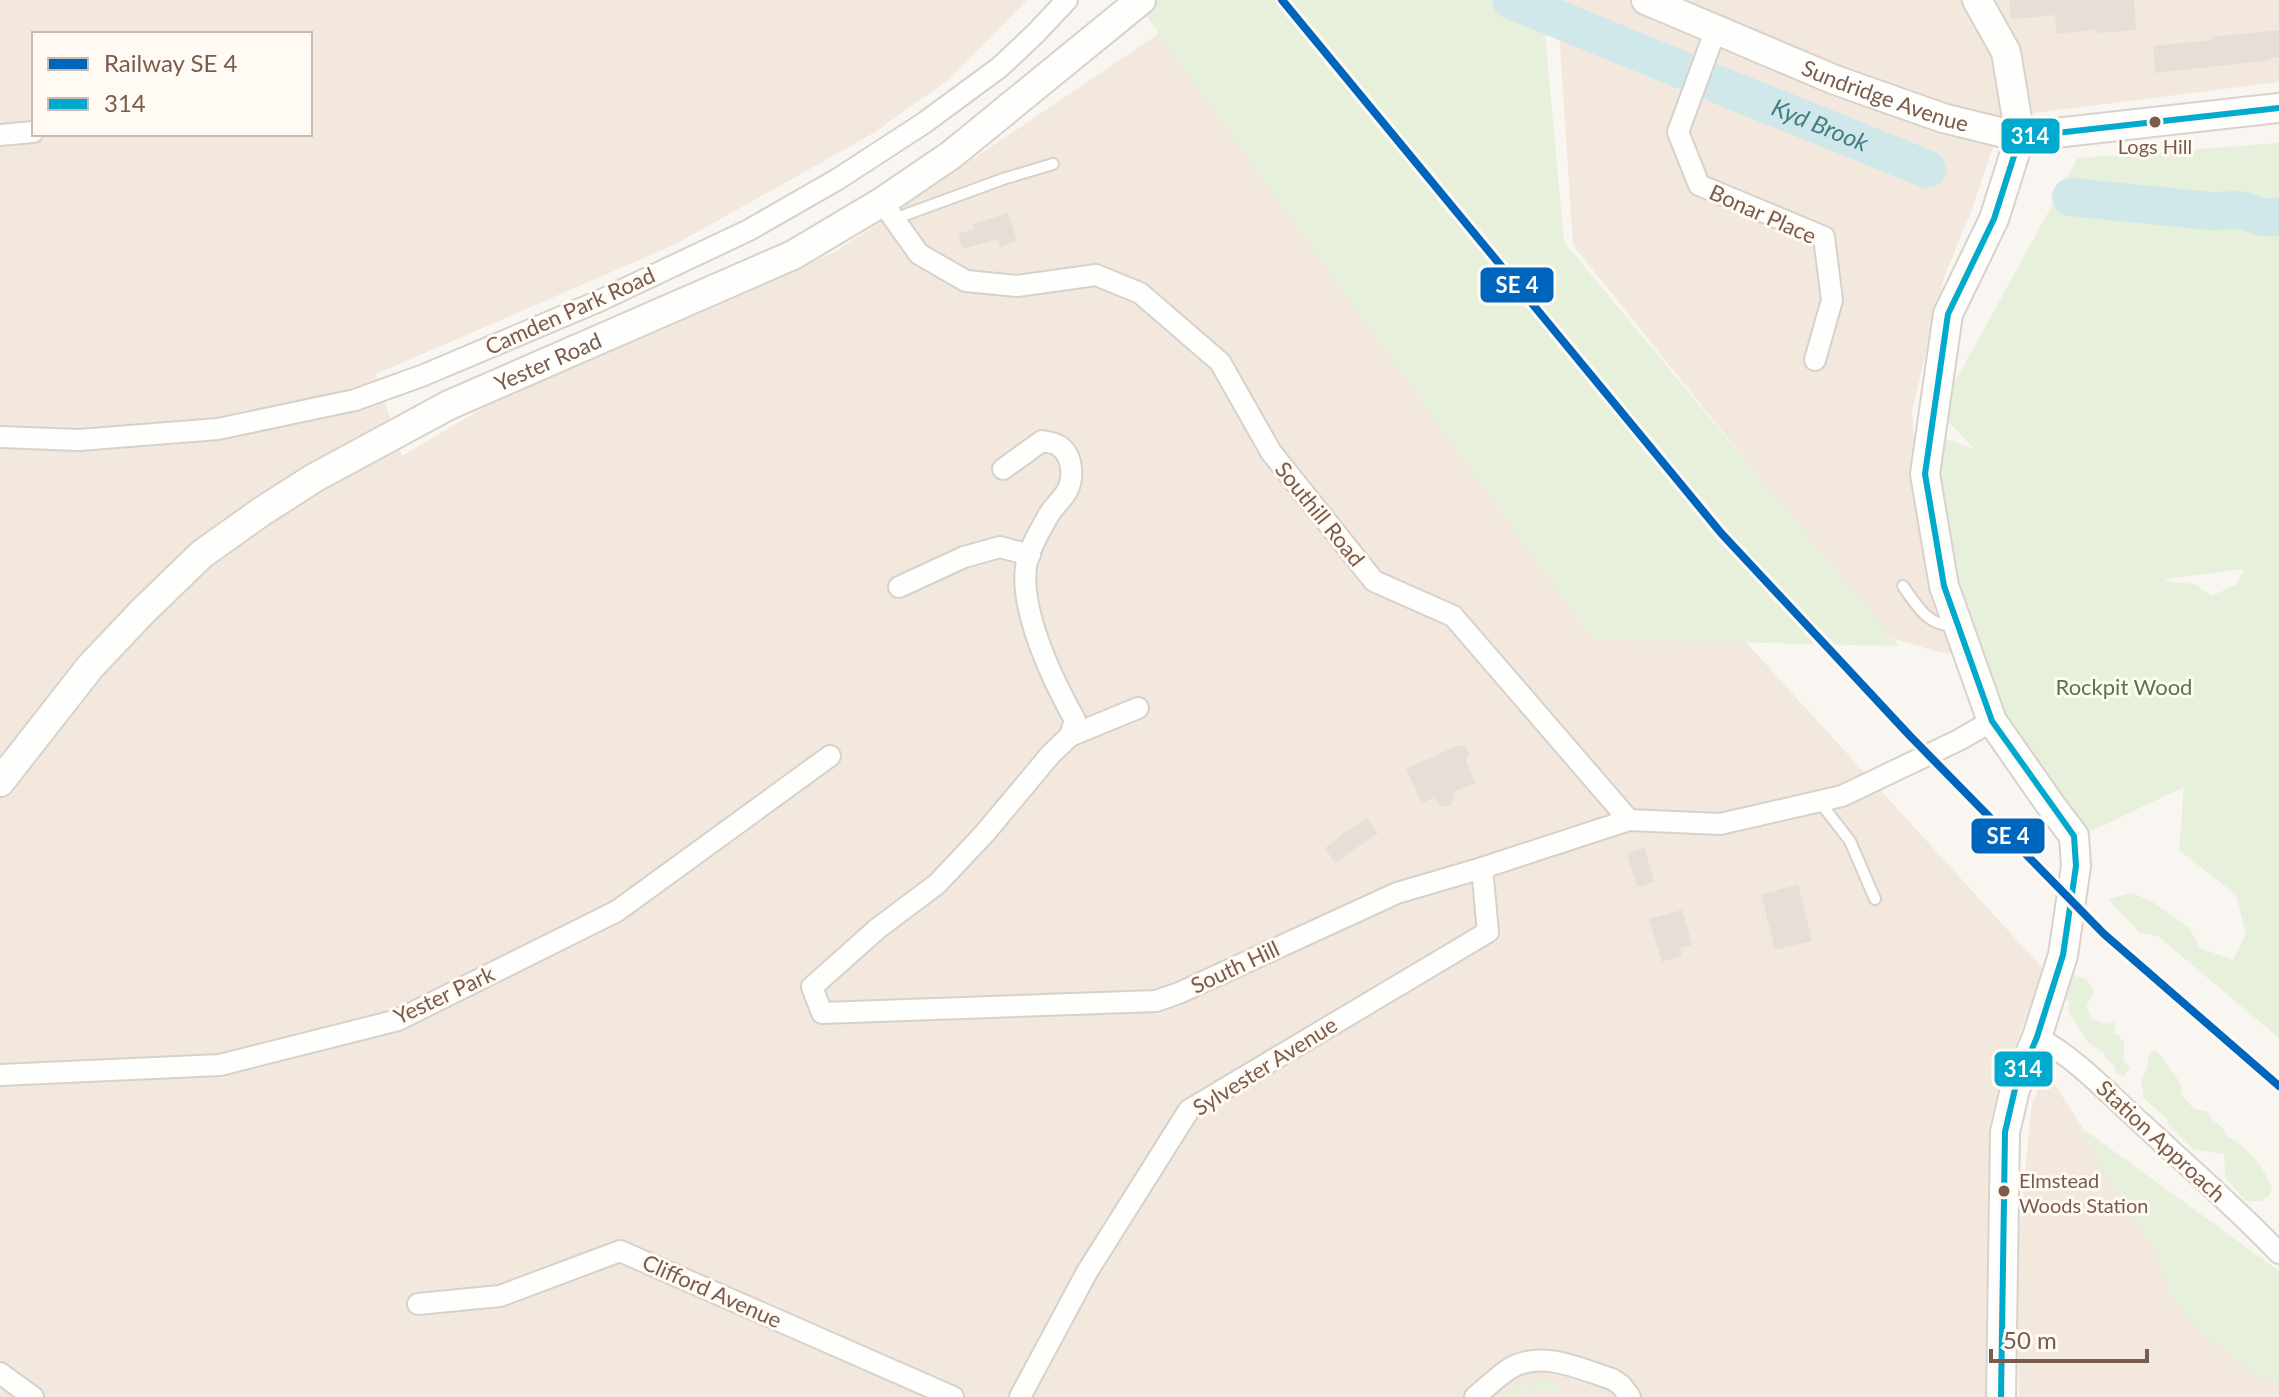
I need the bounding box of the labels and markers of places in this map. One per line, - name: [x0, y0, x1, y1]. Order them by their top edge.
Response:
- marker: Logs Hill: [2147, 114, 2163, 130]
- place label: Logs Hill: [2118, 134, 2192, 158]
- place label: Elmstead Woods Station: [2019, 1168, 2148, 1217]
- marker: Elmstead Woods Station: [1996, 1183, 2012, 1199]

